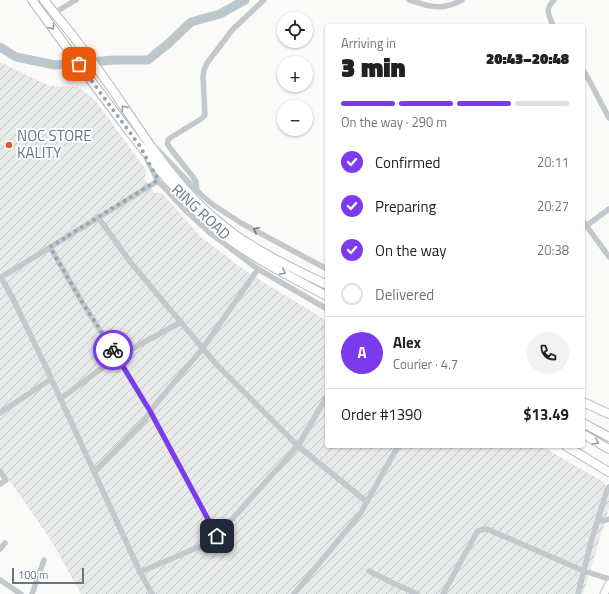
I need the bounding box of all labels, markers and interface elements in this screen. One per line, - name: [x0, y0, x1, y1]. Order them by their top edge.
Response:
- map controls: [277, 12, 313, 136]
- button: locate: [277, 12, 313, 48]
- one-way arrow: [47, 23, 54, 30]
- text: Arriving in: [341, 33, 396, 53]
- pin: [62, 47, 96, 81]
- text: 20:43–20:48: [486, 47, 569, 70]
- text: 3 min: [341, 48, 406, 87]
- icon: bag: [68, 53, 90, 75]
- button: +: [277, 56, 313, 92]
- button: −: [277, 100, 313, 136]
- one-way arrow: [122, 105, 129, 112]
- text: On the way · 290 m: [341, 112, 447, 132]
- place label: NOC STORE KALITY: [17, 124, 92, 164]
- marker: NOC STORE KALITY: [4, 140, 14, 150]
- icon: check: [341, 151, 363, 173]
- text: Confirmed: [375, 151, 440, 174]
- text: 20:11: [537, 152, 569, 172]
- street label: RING ROAD: [167, 178, 236, 245]
- icon: check: [341, 195, 363, 217]
- text: Preparing: [375, 195, 436, 218]
- text: 20:27: [537, 196, 569, 216]
- one-way arrow: [252, 228, 260, 235]
- icon: check: [341, 239, 363, 261]
- text: On the way: [375, 239, 447, 262]
- text: 20:38: [537, 240, 569, 260]
- one-way arrow: [279, 268, 286, 275]
- text: Delivered: [375, 283, 434, 306]
- courier: [93, 330, 133, 370]
- text: Alex: [393, 331, 421, 354]
- button: phone: [527, 332, 569, 374]
- icon: bike: [102, 339, 124, 361]
- text: A: [357, 341, 367, 364]
- text: Courier · 4.7: [393, 354, 458, 374]
- text: Order #1390: [341, 403, 422, 426]
- text: $13.49: [523, 403, 569, 426]
- one-way arrow: [592, 437, 599, 444]
- pin: [200, 519, 234, 553]
- icon: home: [206, 525, 228, 547]
- scale bar: [12, 566, 84, 585]
- text: 100 m: [18, 567, 48, 583]

